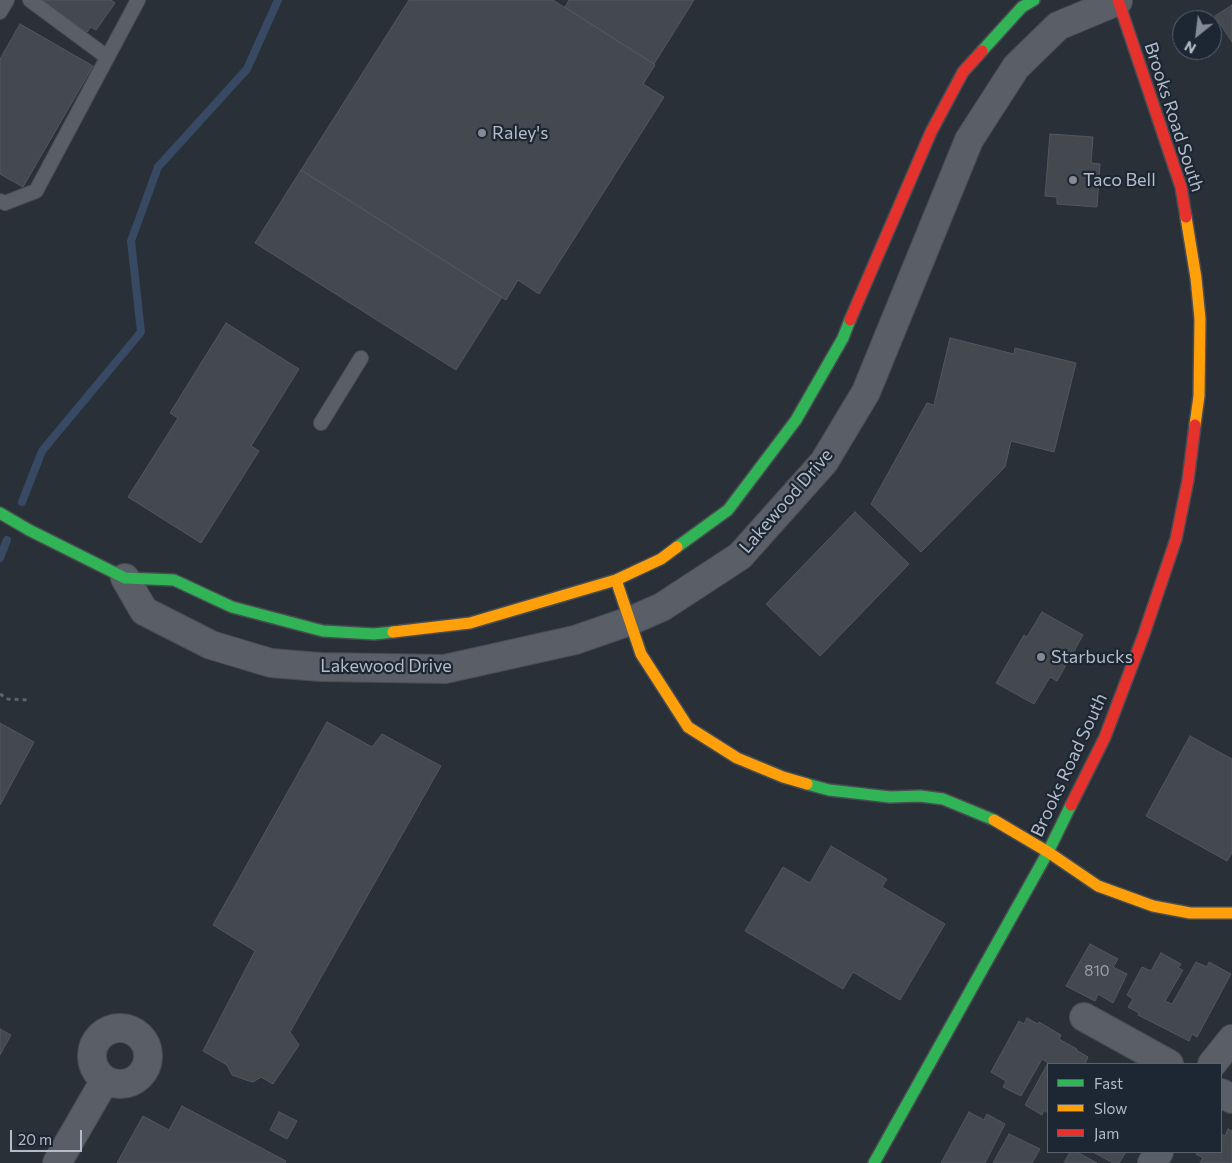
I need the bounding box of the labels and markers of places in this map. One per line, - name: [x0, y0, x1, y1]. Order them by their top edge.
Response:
- place label: Raley's: [492, 122, 548, 144]
- marker: Raley's: [476, 127, 488, 139]
- place label: Taco Bell: [1083, 169, 1156, 191]
- marker: Taco Bell: [1067, 174, 1079, 186]
- place label: Starbucks: [1051, 646, 1133, 668]
- marker: Starbucks: [1035, 651, 1047, 663]

